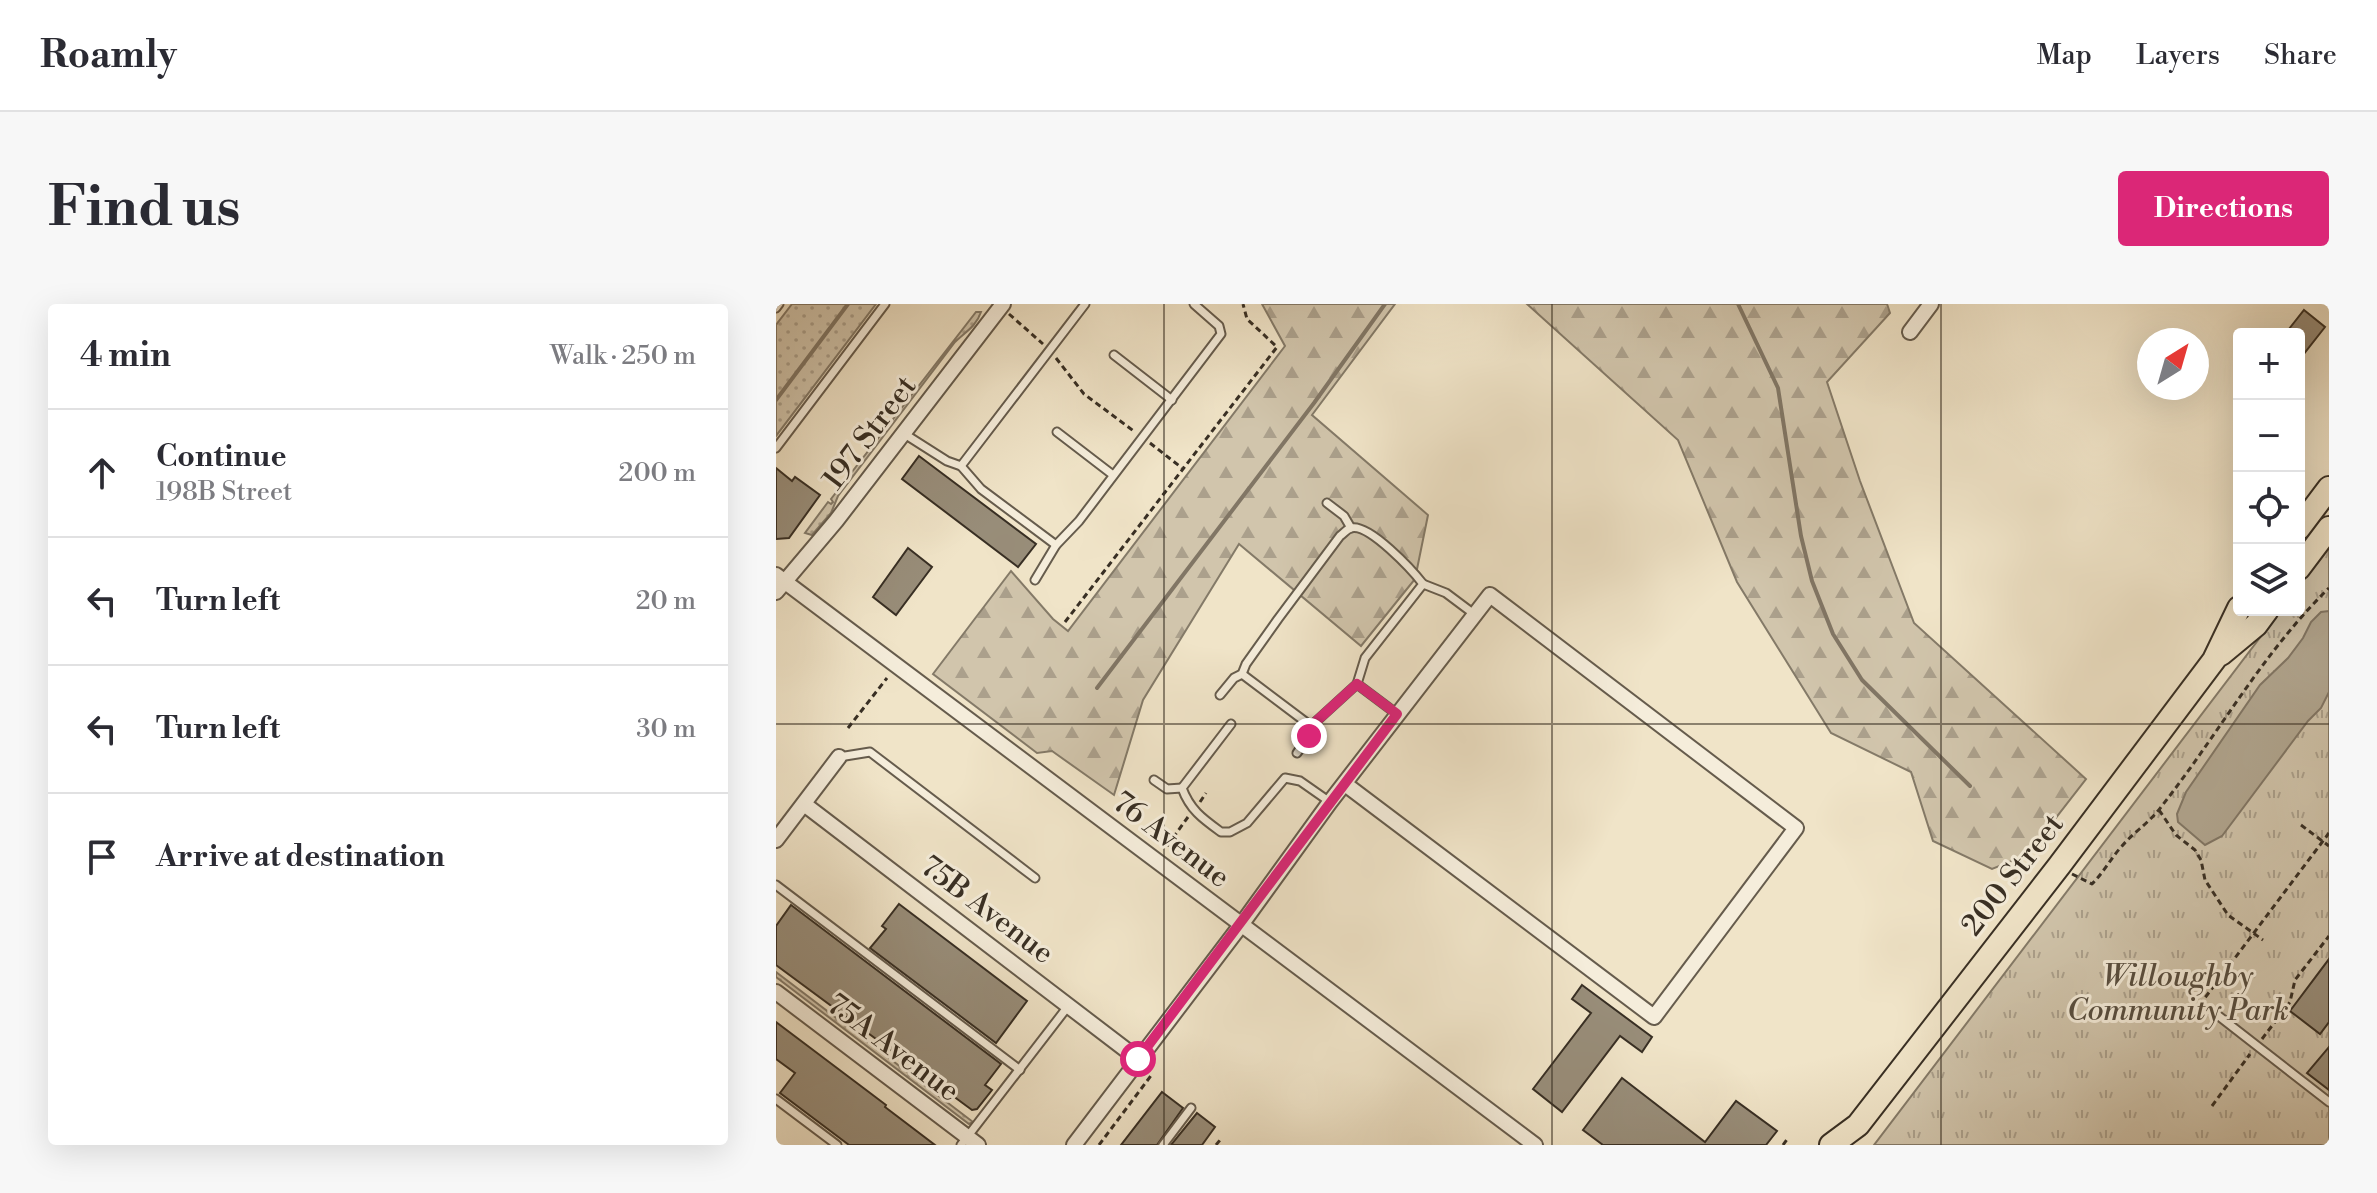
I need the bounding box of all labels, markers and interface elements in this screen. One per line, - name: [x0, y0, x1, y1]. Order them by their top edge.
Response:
- text: Roamly: [40, 32, 177, 79]
- text: Map: [2037, 38, 2092, 73]
- text: Layers: [2136, 38, 2220, 73]
- text: Share: [2264, 38, 2337, 73]
- button: Directions: [2118, 171, 2329, 246]
- text: Find us: [48, 173, 241, 243]
- north arrow: [2137, 328, 2209, 400]
- map controls: [2233, 328, 2305, 616]
- button: +: [2233, 328, 2305, 400]
- text: 4 min: [80, 335, 171, 377]
- text: Walk · 250 m: [550, 340, 696, 372]
- street label: 197 Street: [815, 368, 925, 497]
- button: −: [2233, 400, 2305, 472]
- text: Continue: [156, 438, 287, 476]
- icon: ahead: [80, 451, 124, 495]
- text: 200 m: [619, 457, 696, 489]
- button: locate: [2233, 472, 2305, 544]
- text: 198B Street: [156, 476, 292, 508]
- button: layers: [2233, 544, 2305, 616]
- icon: left: [80, 579, 124, 623]
- text: Turn left: [156, 582, 280, 620]
- text: 20 m: [636, 585, 696, 617]
- icon: left: [80, 707, 124, 751]
- text: Turn left: [156, 710, 280, 748]
- text: 30 m: [636, 713, 696, 745]
- route end: [1291, 718, 1327, 754]
- street label: 76 Avenue: [1105, 783, 1237, 897]
- street label: 200 Street: [1954, 806, 2073, 944]
- icon: arrive: [80, 835, 124, 879]
- text: Arrive at destination: [156, 838, 445, 876]
- street label: 75B Avenue: [913, 848, 1061, 972]
- park label: Willoughby Community Park: [2067, 958, 2289, 1030]
- street label: 75A Avenue: [819, 986, 967, 1110]
- route start: [1120, 1041, 1156, 1077]

